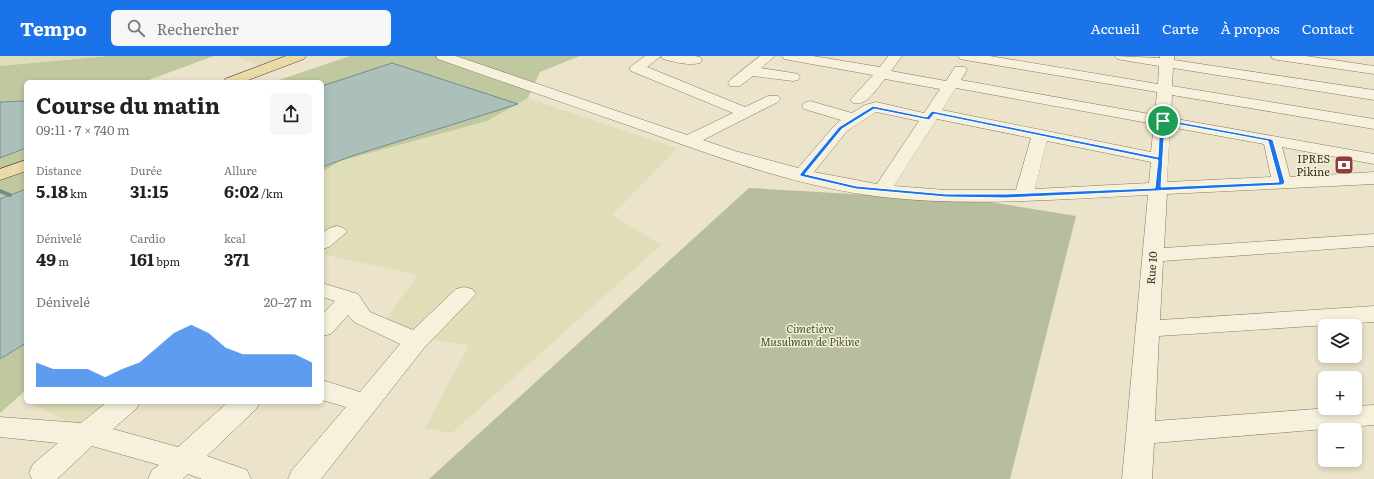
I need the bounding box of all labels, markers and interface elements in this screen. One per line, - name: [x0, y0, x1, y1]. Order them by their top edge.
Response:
- search box: [111, 10, 391, 46]
- text: Tempo: [20, 14, 87, 42]
- icon: search: [125, 17, 147, 39]
- text: Rechercher: [157, 17, 239, 40]
- text: Accueil: [1090, 18, 1140, 38]
- text: Carte: [1162, 18, 1199, 38]
- text: À propos: [1221, 18, 1280, 38]
- text: Contact: [1302, 18, 1354, 38]
- text: Course du matin: [36, 88, 220, 121]
- button: share: [270, 93, 312, 135]
- pin: [1146, 104, 1180, 138]
- icon: arrive: [1152, 110, 1174, 132]
- text: 09:11 · 7 × 740 m: [36, 120, 130, 139]
- place label: IPRES Pikine: [1296, 150, 1330, 179]
- bank icon: IPRES Pikine: [1333, 154, 1355, 176]
- text: Distance: [36, 162, 81, 178]
- text: Durée: [130, 162, 162, 178]
- text: Allure: [224, 162, 257, 178]
- text: 5.18: [36, 178, 68, 203]
- text: 31:15: [130, 178, 168, 203]
- text: 6:02: [224, 178, 259, 203]
- text: km: [68, 185, 87, 201]
- text: /km: [259, 185, 283, 201]
- text: Dénivelé: [36, 230, 82, 246]
- text: Cardio: [130, 230, 165, 246]
- text: kcal: [224, 230, 246, 246]
- text: 49: [36, 246, 56, 271]
- text: 161: [130, 246, 154, 271]
- text: 371: [224, 246, 250, 271]
- street label: Rue 10: [1142, 251, 1160, 285]
- text: m: [56, 253, 69, 269]
- text: bpm: [154, 253, 180, 269]
- text: Dénivelé: [36, 292, 90, 311]
- text: 20–27 m: [264, 292, 312, 311]
- map controls: [1318, 319, 1362, 467]
- button: layers: [1318, 319, 1362, 363]
- park label: Cimetière Musulman de Pikine: [760, 320, 860, 349]
- button: +: [1318, 371, 1362, 415]
- button: −: [1318, 423, 1362, 467]

